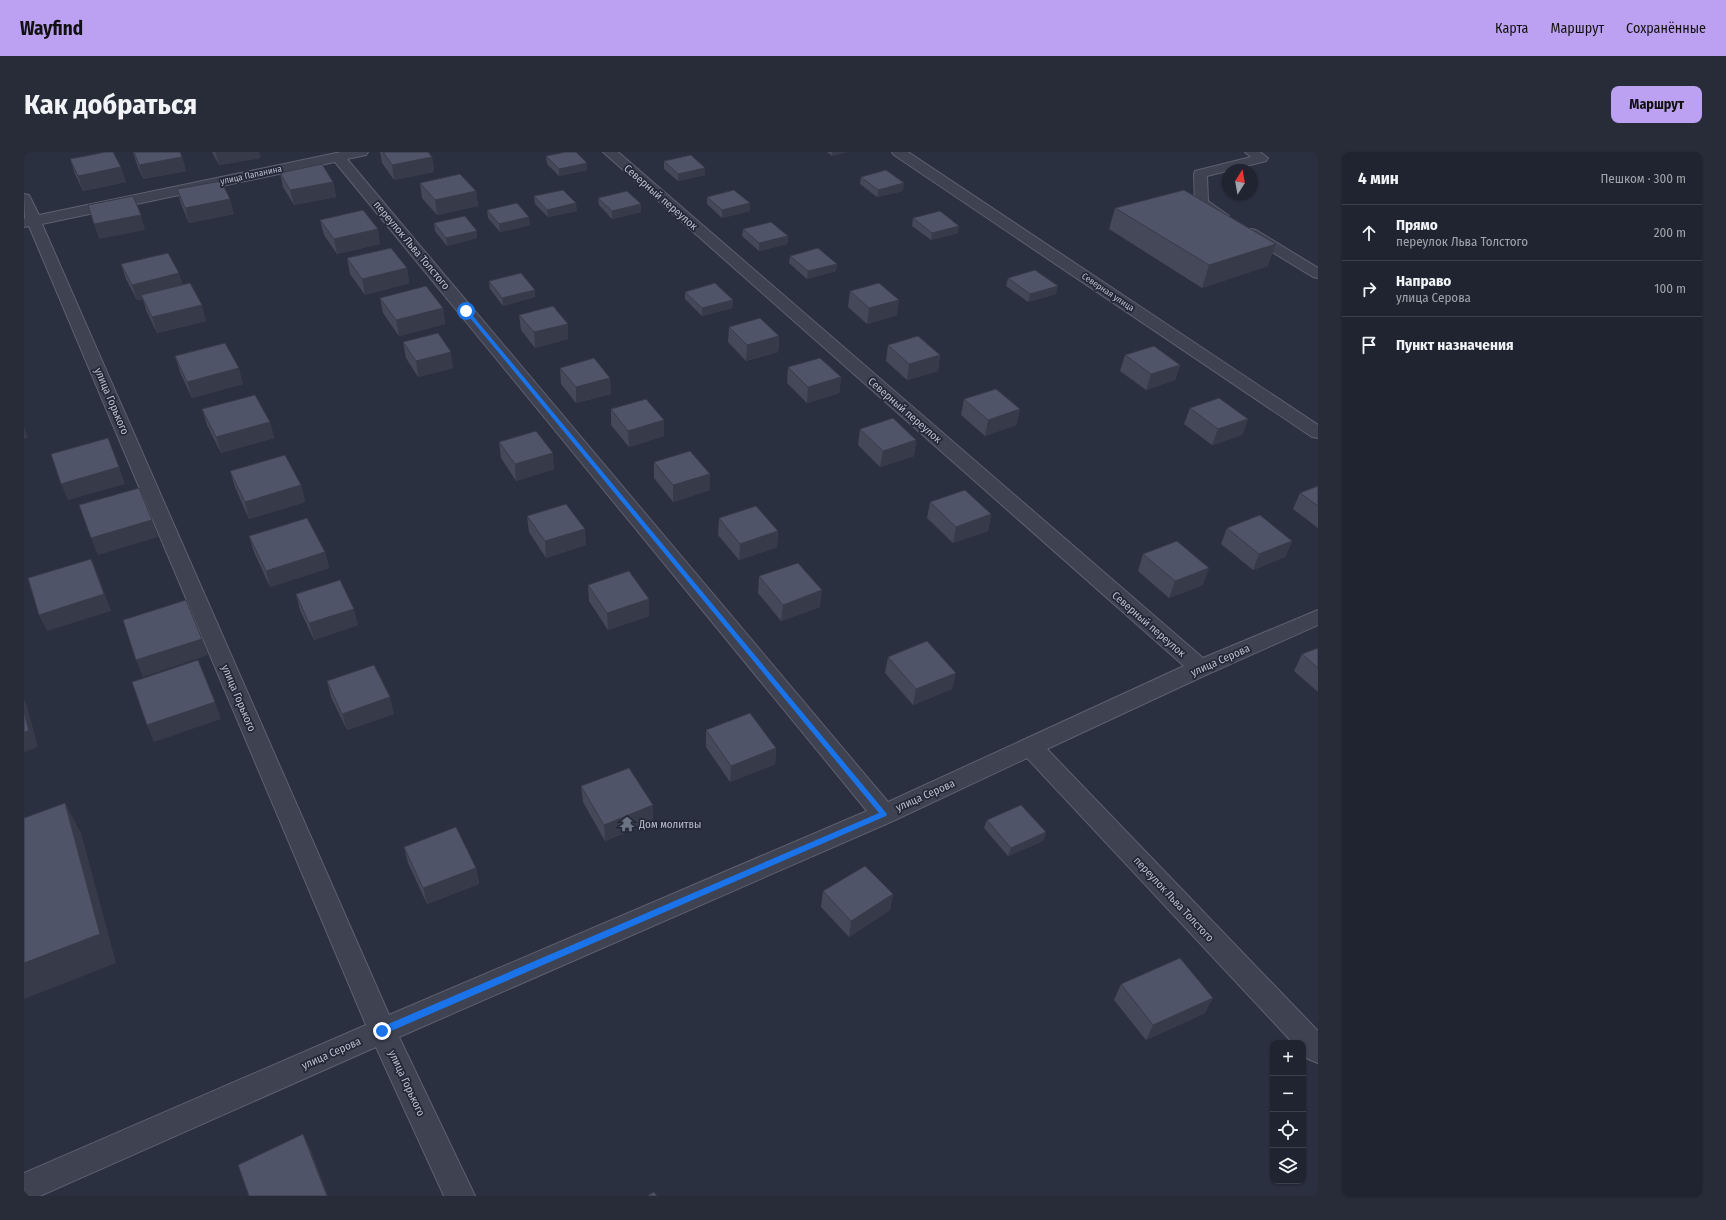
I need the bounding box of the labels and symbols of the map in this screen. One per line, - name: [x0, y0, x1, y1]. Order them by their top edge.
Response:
- street label: Северный переулок: [621, 162, 701, 233]
- street label: улица Папанина: [219, 163, 283, 186]
- north arrow: [1222, 164, 1258, 200]
- street label: переулок Льва Толстого: [371, 198, 453, 292]
- street label: Северная улица: [1080, 271, 1137, 313]
- route start: [457, 302, 475, 320]
- street label: улица Горького: [92, 366, 132, 437]
- street label: Северный переулок: [865, 375, 945, 446]
- street label: Северный переулок: [1109, 589, 1189, 660]
- street label: улица Серова: [1189, 642, 1252, 679]
- street label: улица Горького: [219, 663, 259, 734]
- street label: улица Серова: [894, 777, 957, 814]
- temple icon: Дом молитвы: [618, 815, 636, 833]
- place label: Дом молитвы: [638, 818, 701, 831]
- street label: переулок Льва Толстого: [1131, 854, 1217, 945]
- route end: [373, 1022, 391, 1040]
- street label: улица Серова: [300, 1035, 363, 1072]
- street label: улица Горького: [386, 1048, 428, 1119]

